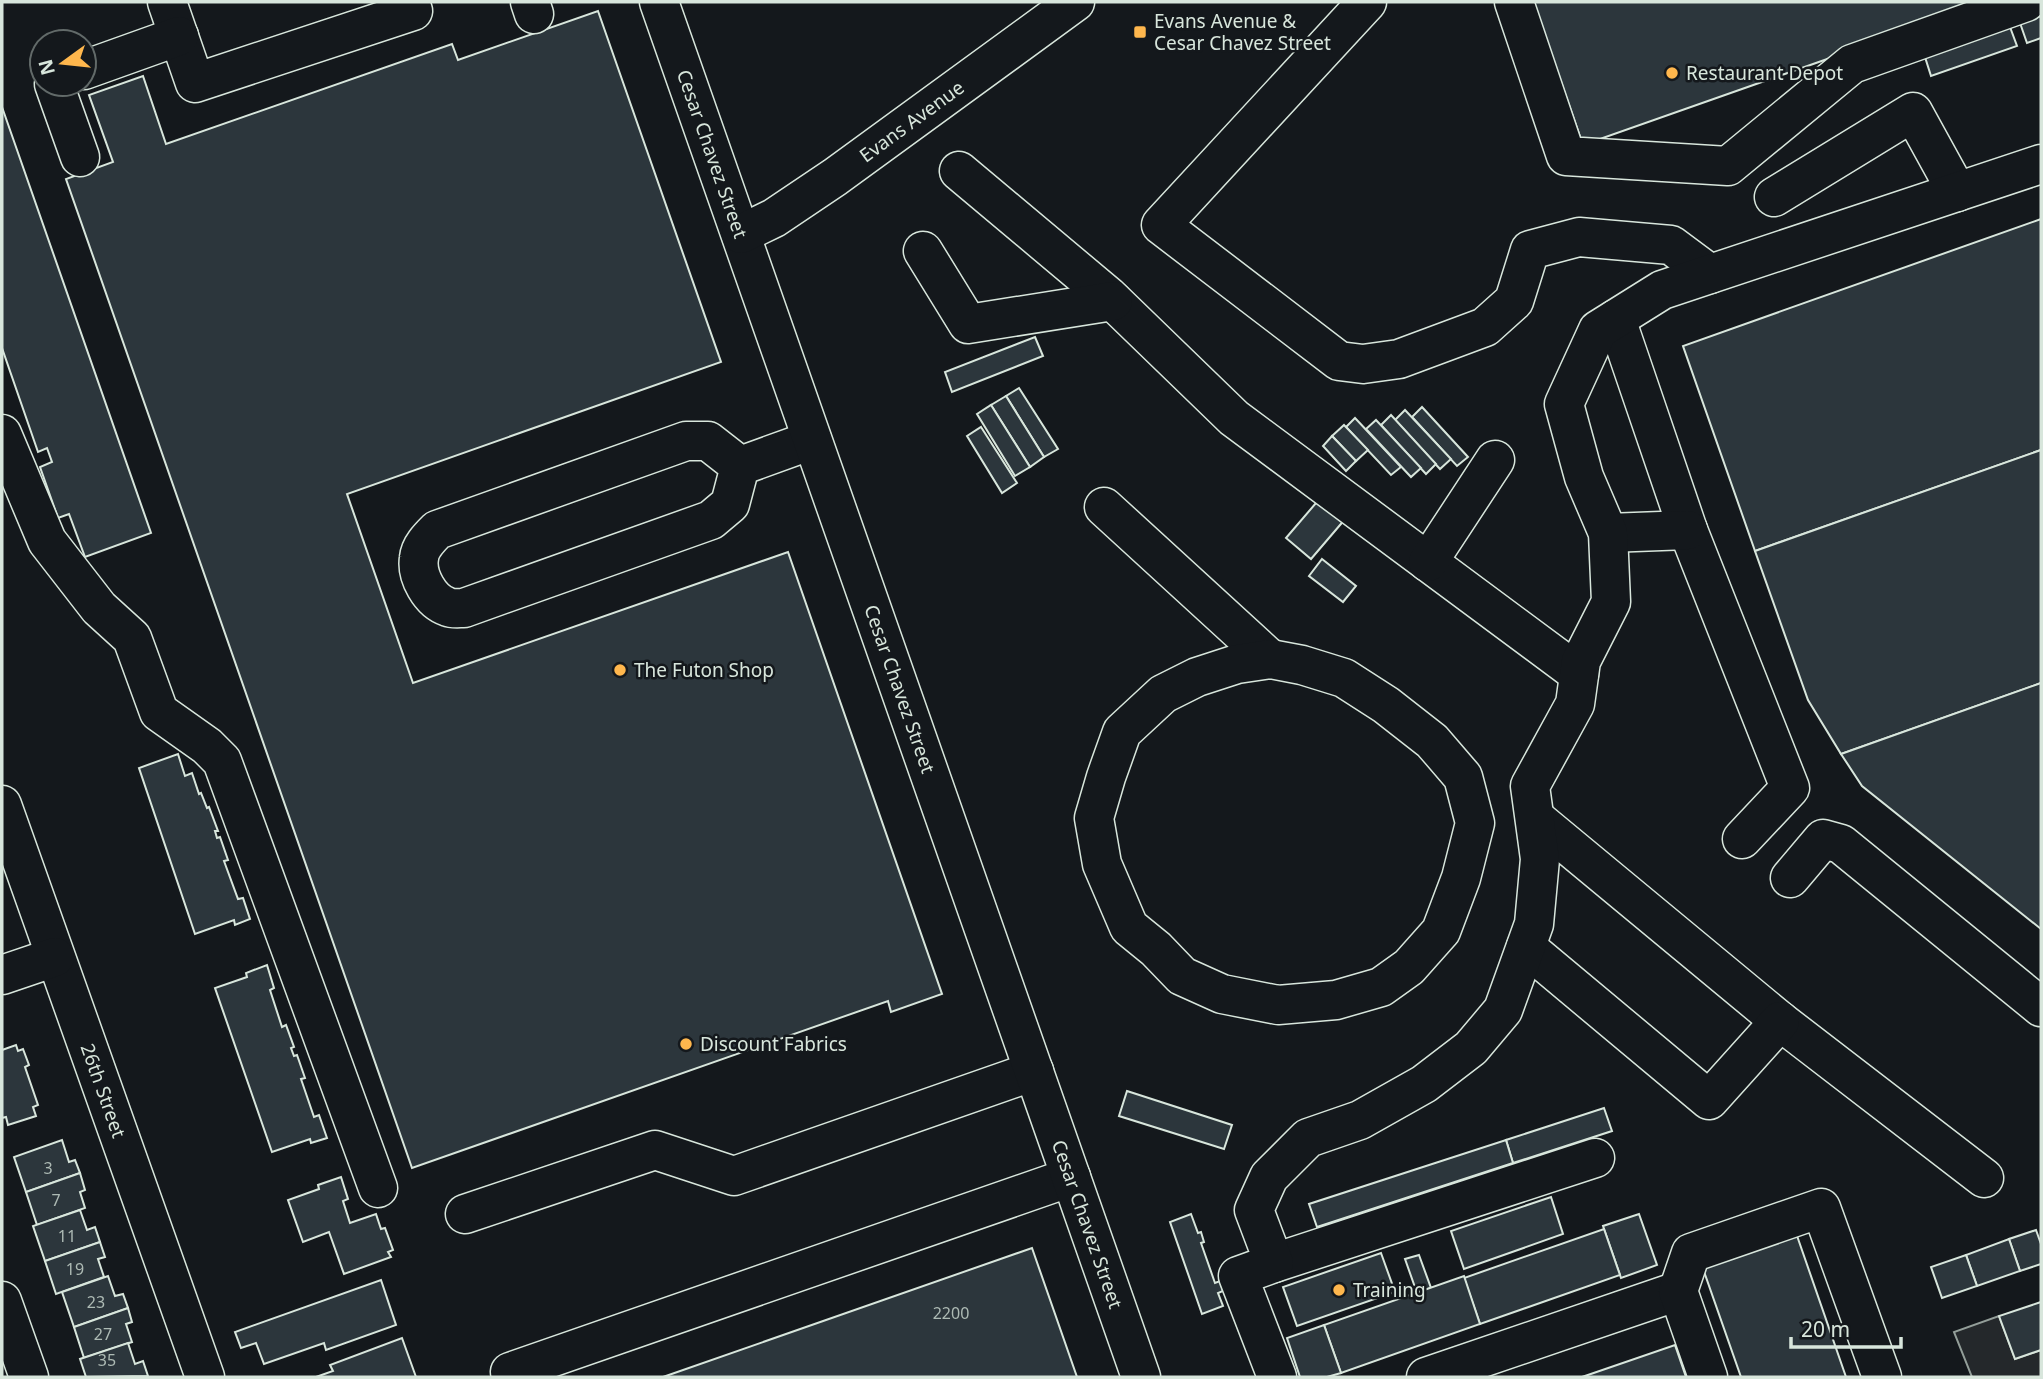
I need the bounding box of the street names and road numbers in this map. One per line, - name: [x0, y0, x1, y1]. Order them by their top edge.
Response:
- street label: Cesar Chavez Street: [671, 66, 754, 242]
- street label: Evans Avenue: [854, 74, 969, 168]
- street label: Cesar Chavez Street: [858, 601, 941, 777]
- street label: 26th Street: [75, 1040, 132, 1141]
- street label: Cesar Chavez Street: [1046, 1136, 1129, 1312]

